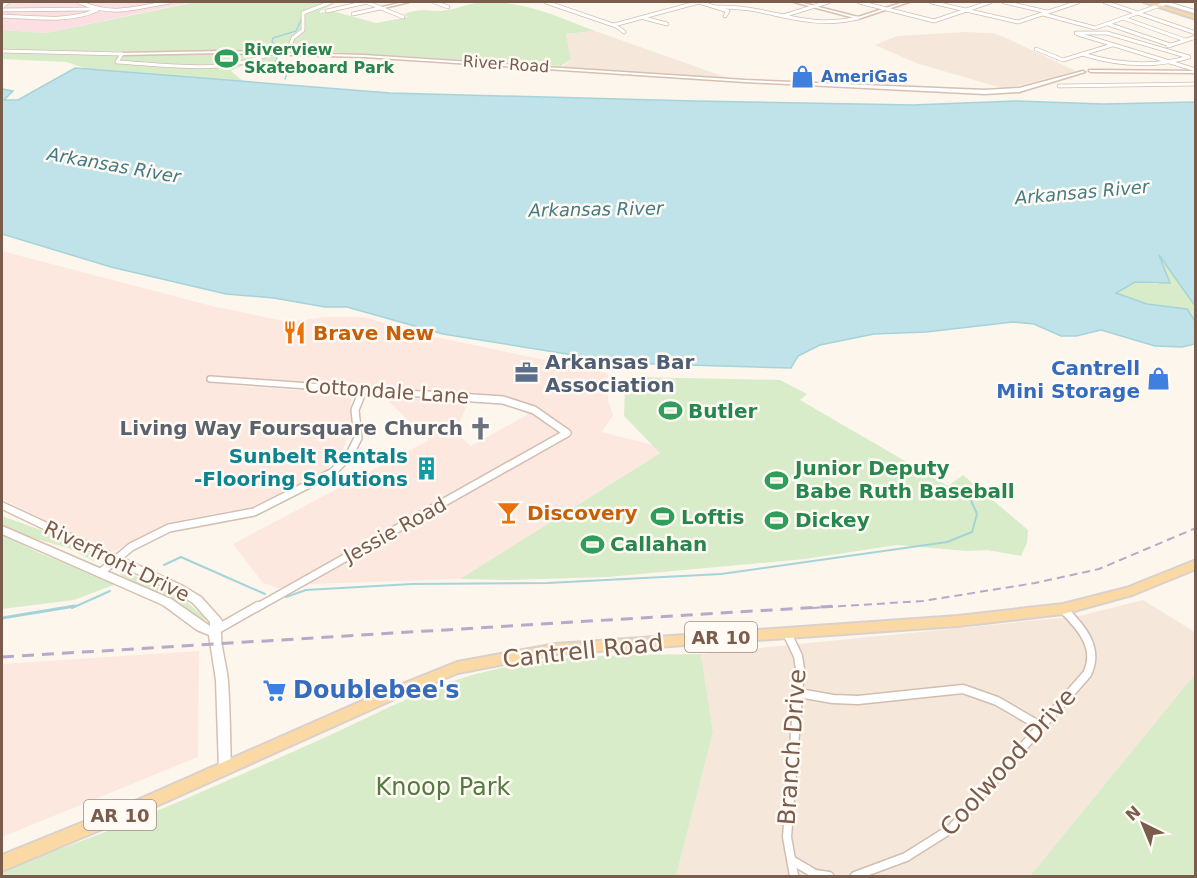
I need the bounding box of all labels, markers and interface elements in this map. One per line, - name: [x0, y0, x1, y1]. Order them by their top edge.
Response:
- place label: Riverview Skateboard Park: [244, 40, 395, 77]
- sports icon: Riverview Skateboard Park: [213, 45, 239, 71]
- street label: River Road: [462, 51, 550, 77]
- shop icon: AmeriGas: [790, 63, 816, 89]
- place label: AmeriGas: [821, 67, 908, 86]
- water label: Arkansas River: [45, 143, 184, 187]
- water label: Arkansas River: [1013, 176, 1152, 208]
- water label: Arkansas River: [527, 197, 665, 221]
- restaurant icon: Brave New: [282, 320, 308, 346]
- place label: Brave New: [313, 321, 434, 345]
- place label: Arkansas Bar Association: [545, 350, 694, 397]
- place label: Cantrell Mini Storage: [996, 356, 1140, 403]
- office icon: Arkansas Bar Association: [514, 360, 540, 386]
- shop icon: Cantrell Mini Storage: [1145, 366, 1171, 392]
- street label: Cottondale Lane: [304, 373, 470, 409]
- sports icon: Butler: [657, 398, 683, 424]
- place label: Butler: [688, 399, 757, 423]
- church icon: Living Way Foursquare Church: [468, 415, 494, 441]
- place label: Living Way Foursquare Church: [120, 416, 463, 440]
- place label: Sunbelt Rentals -Flooring Solutions: [194, 444, 408, 491]
- building icon: Sunbelt Rentals -Flooring Solutions: [413, 455, 439, 481]
- place label: Junior Deputy Babe Ruth Baseball: [793, 456, 1015, 503]
- sports icon: Junior Deputy Babe Ruth Baseball: [764, 467, 790, 493]
- street label: Jessie Road: [338, 492, 450, 569]
- bar icon: Discovery: [496, 500, 522, 526]
- place label: Discovery: [527, 501, 637, 525]
- sports icon: Loftis: [650, 504, 676, 530]
- place label: Loftis: [681, 505, 745, 529]
- sports icon: Dickey: [764, 507, 790, 533]
- place label: Dickey: [795, 508, 870, 532]
- street label: Riverfront Drive: [40, 515, 194, 607]
- sports icon: Callahan: [579, 531, 605, 557]
- place label: Callahan: [610, 532, 707, 556]
- road number: AR 10: [685, 622, 757, 652]
- street label: Cantrell Road: [501, 629, 665, 673]
- street label: Branch Drive: [773, 668, 811, 826]
- place label: Doublebee's: [293, 676, 460, 704]
- supermarket icon: Doublebee's: [262, 677, 288, 703]
- street label: Coolwood Drive: [934, 683, 1082, 841]
- park label: Knoop Park: [375, 773, 511, 801]
- north arrow: [1113, 794, 1173, 854]
- road number: AR 10: [84, 800, 156, 830]
- text: N: [1122, 802, 1144, 825]

